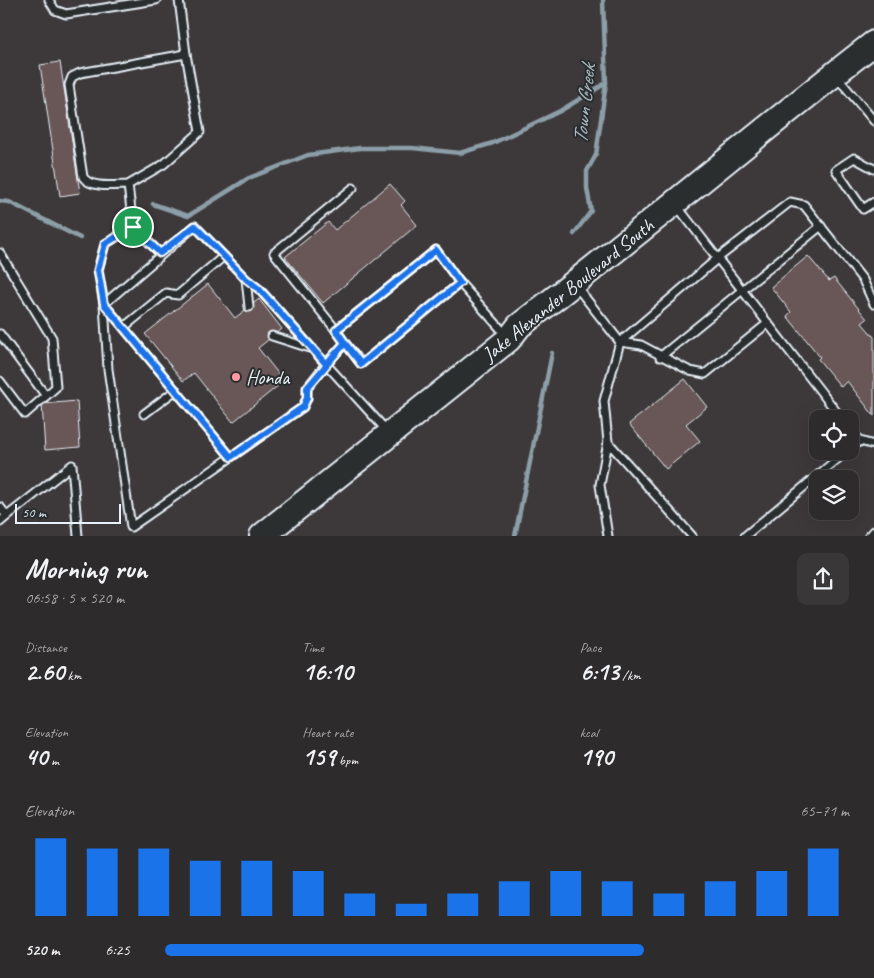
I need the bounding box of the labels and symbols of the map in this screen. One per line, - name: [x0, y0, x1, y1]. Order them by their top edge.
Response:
- water label: Town Creek: [567, 60, 601, 145]
- pin: [112, 206, 154, 248]
- street label: Jake Alexander Boulevard South: [476, 213, 660, 368]
- place label: Honda: [246, 365, 291, 390]
- marker: Honda: [230, 371, 242, 383]
- scale bar: [15, 500, 121, 524]

